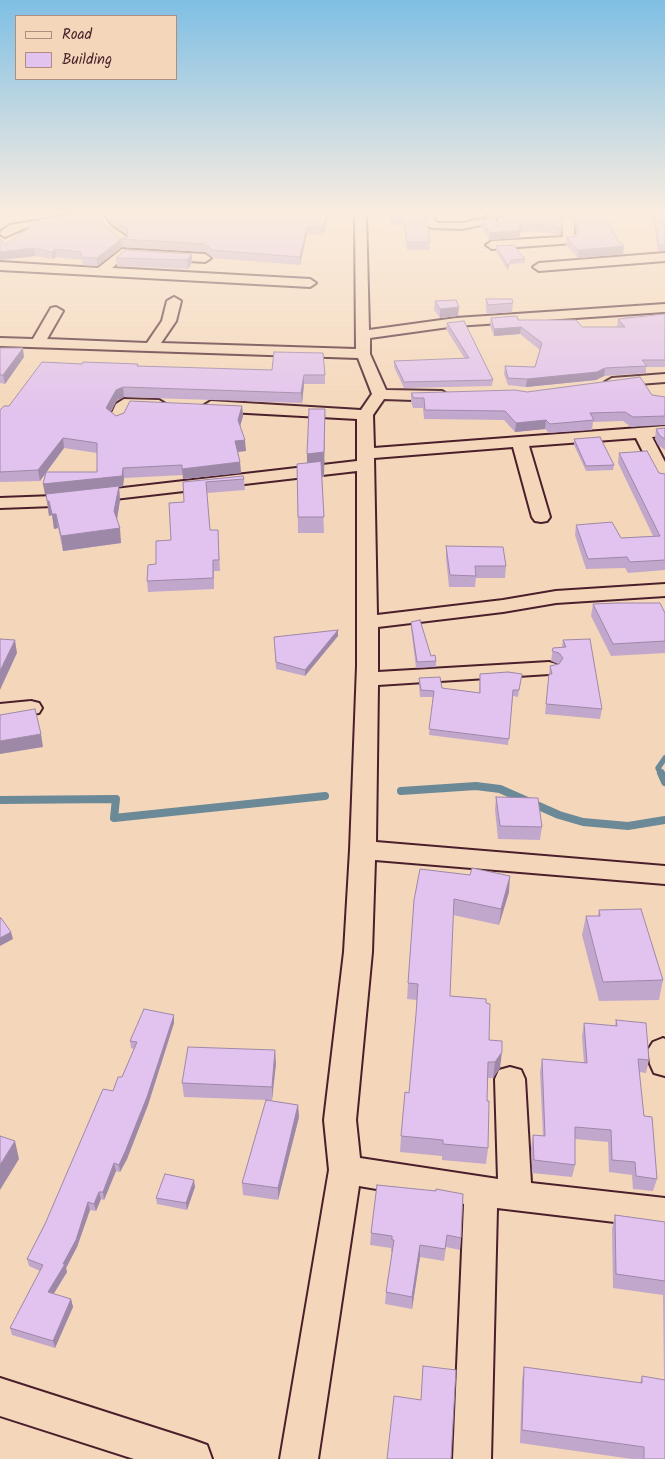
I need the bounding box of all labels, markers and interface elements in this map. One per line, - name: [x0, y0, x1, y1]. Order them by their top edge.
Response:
- legend: [15, 15, 178, 80]
- text: Road: [62, 23, 92, 47]
- text: Building: [62, 48, 112, 72]

